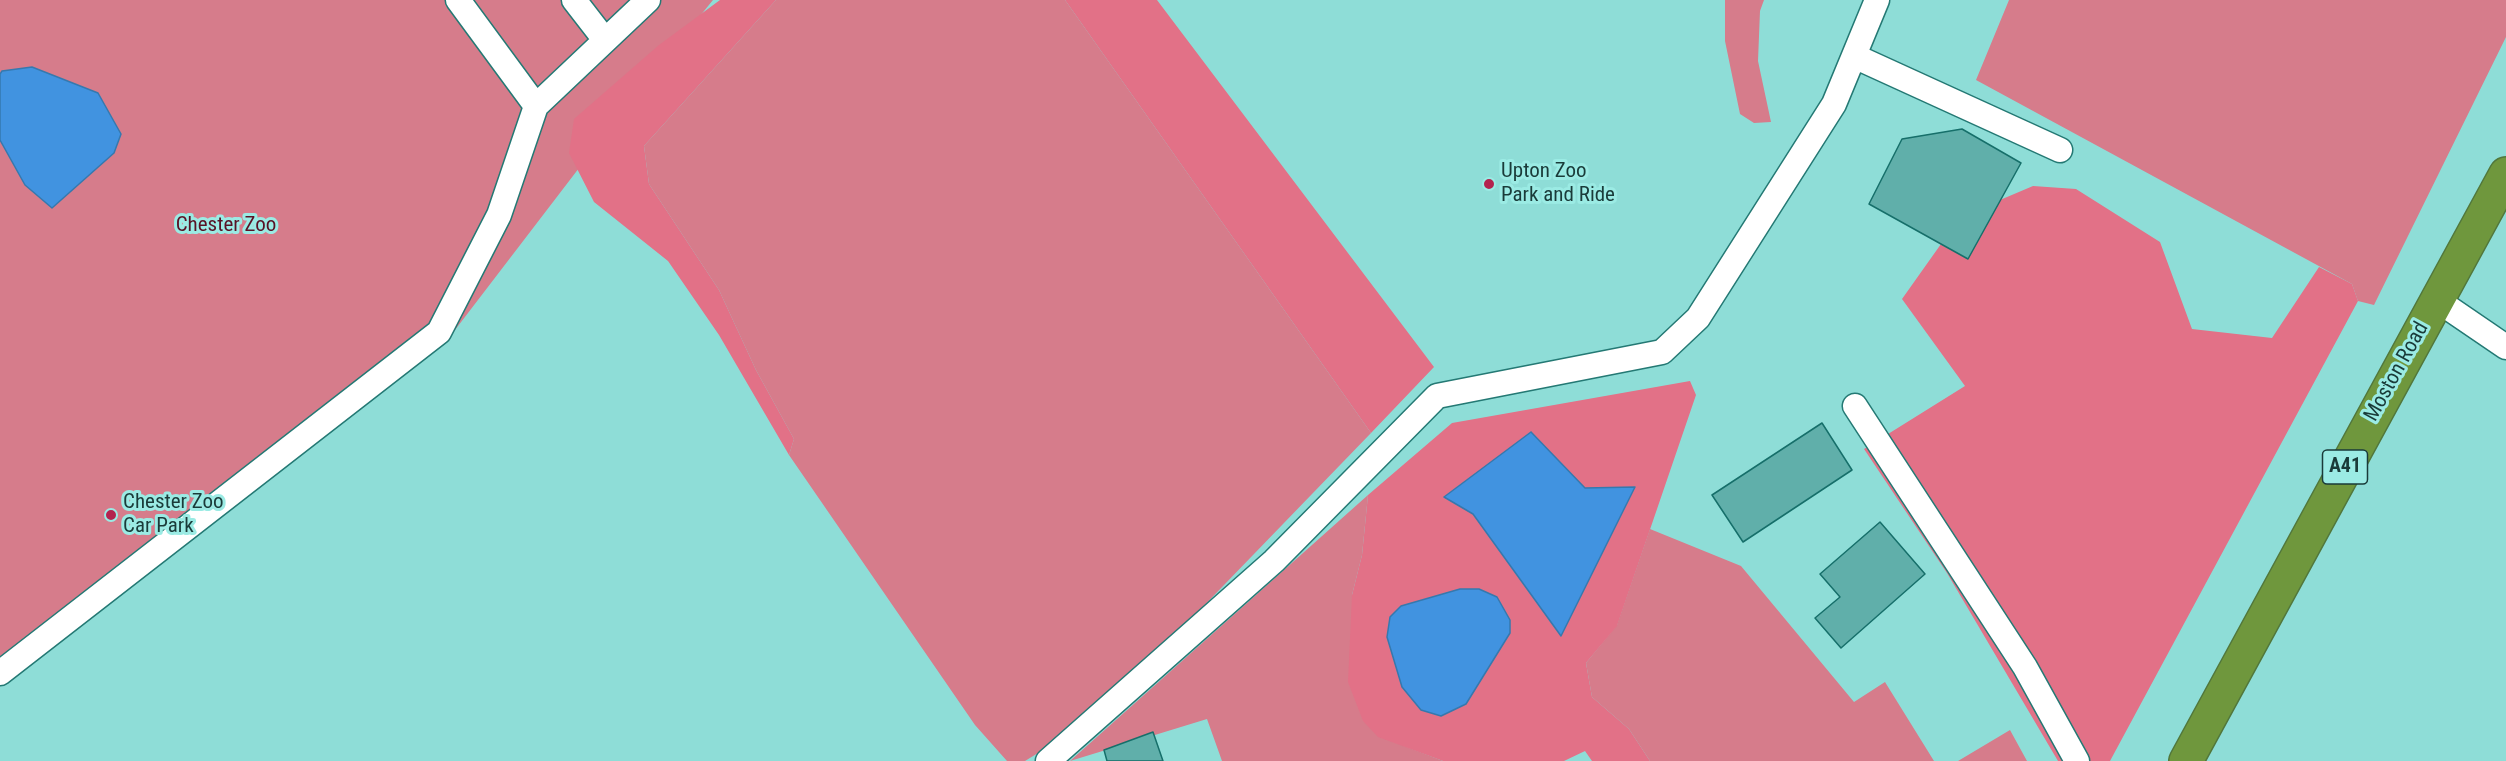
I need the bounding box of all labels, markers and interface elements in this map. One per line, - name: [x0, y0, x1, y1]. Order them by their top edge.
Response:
- place label: Upton Zoo Park and Ride: [1501, 159, 1615, 209]
- marker: Upton Zoo Park and Ride: [1482, 177, 1496, 191]
- park label: Chester Zoo: [176, 213, 276, 239]
- street label: Moston Road: [2359, 318, 2435, 426]
- road number: A41: [2322, 450, 2368, 484]
- place label: Chester Zoo Car Park: [123, 490, 224, 540]
- marker: Chester Zoo Car Park: [104, 508, 118, 522]

